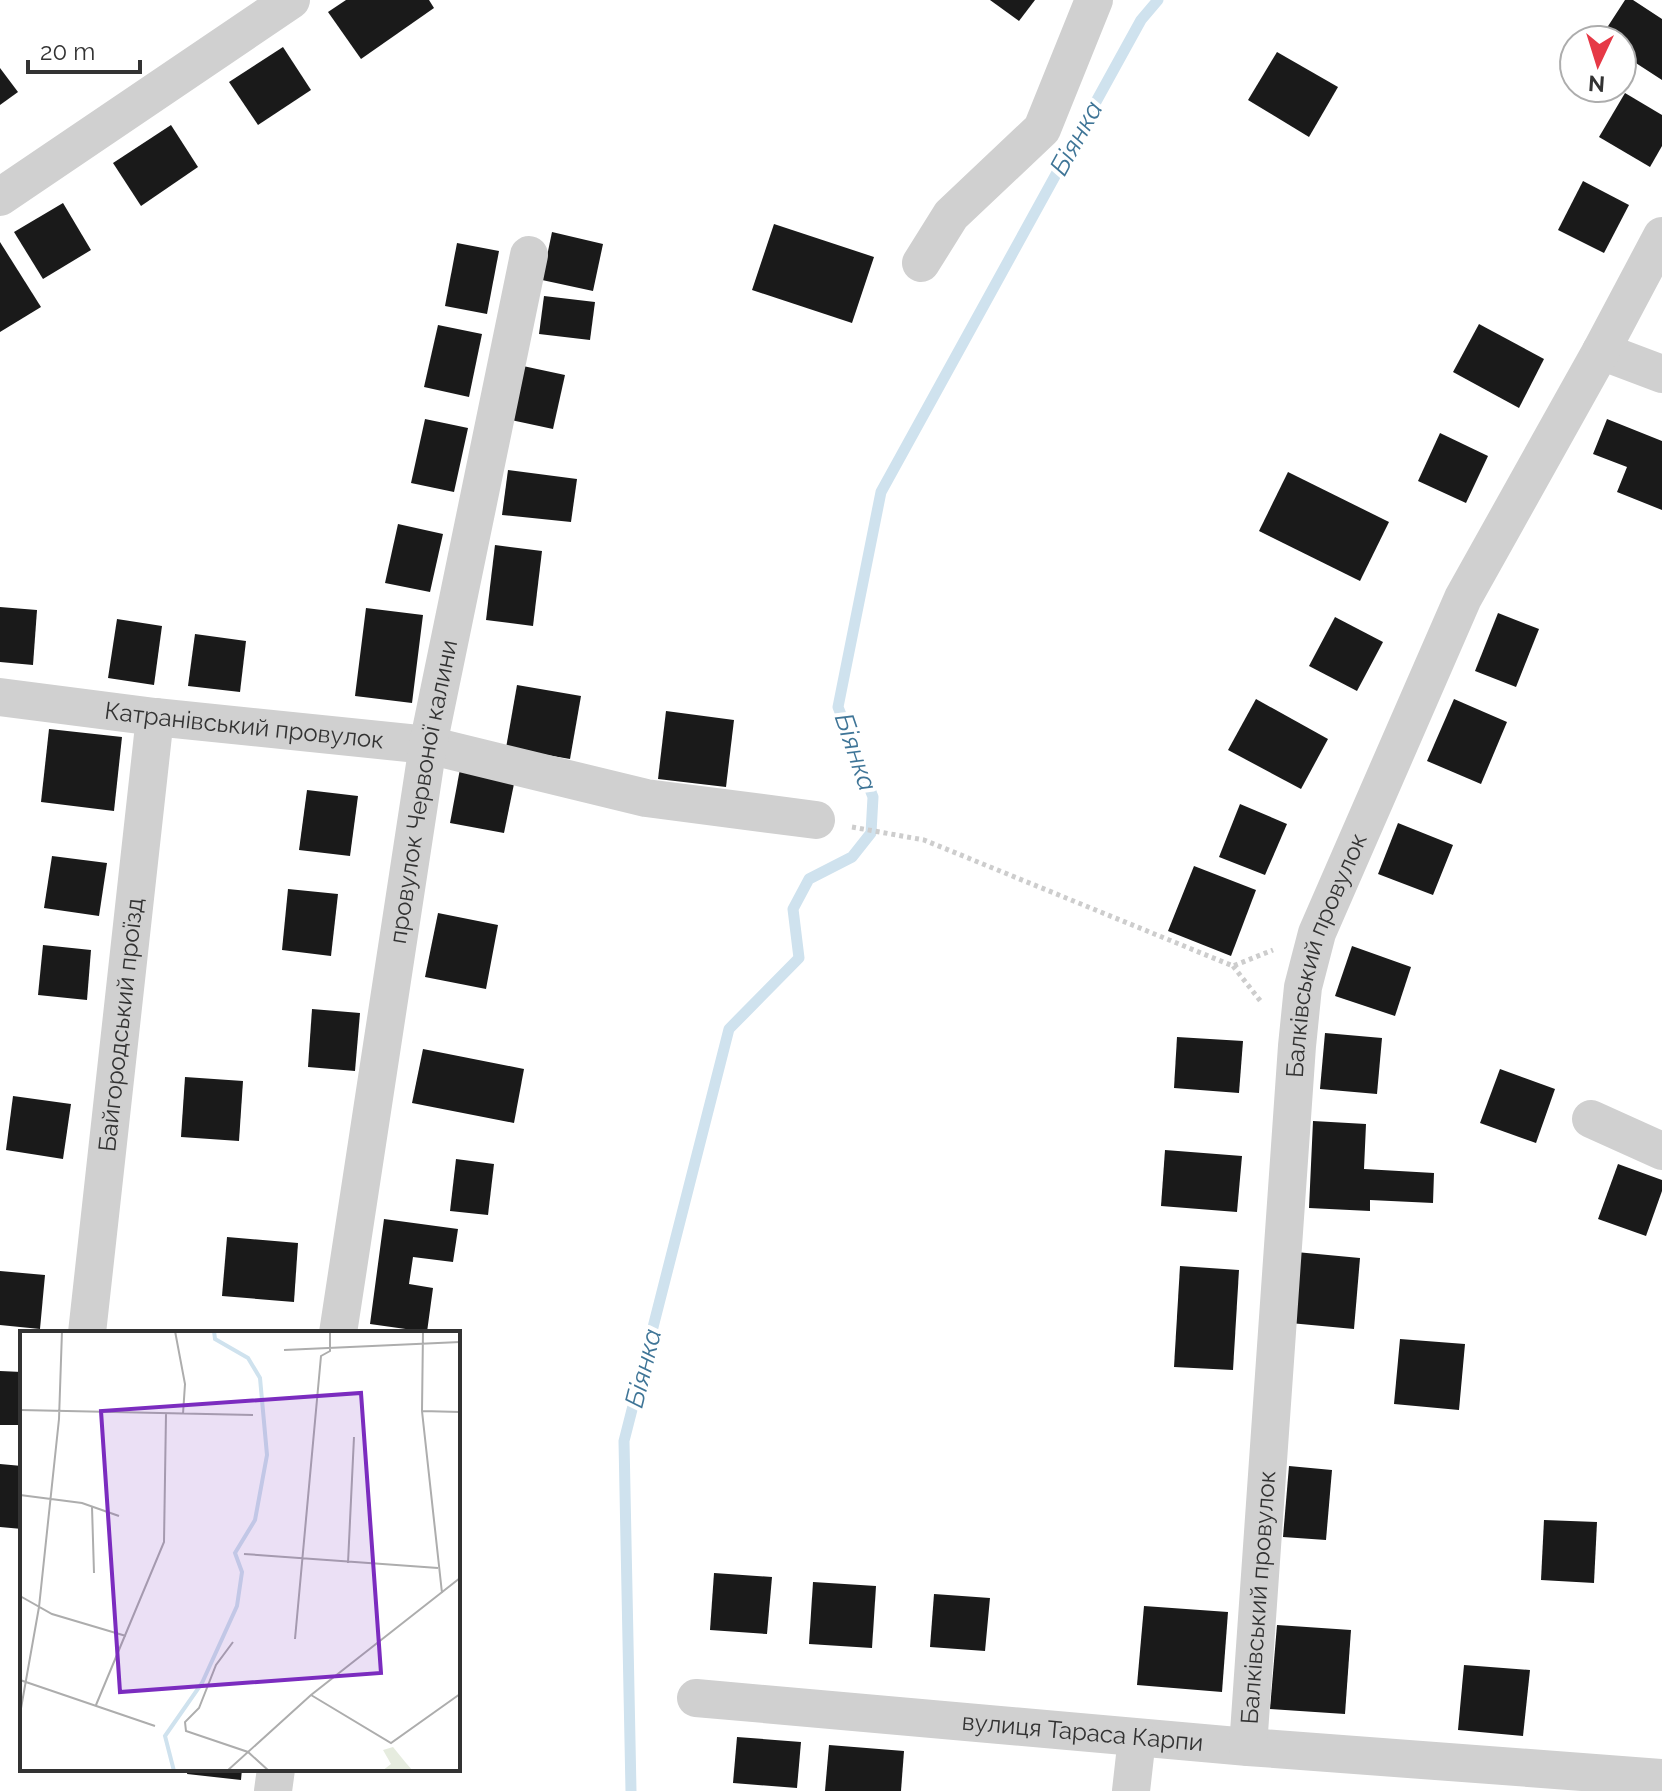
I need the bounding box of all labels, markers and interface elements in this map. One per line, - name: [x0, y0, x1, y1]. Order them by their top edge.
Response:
- scale bar: [28, 24, 140, 74]
- north arrow: [1558, 24, 1638, 104]
- text: 20 m: [40, 37, 95, 66]
- text: N: [1587, 70, 1606, 98]
- water label: Біянка: [1043, 96, 1109, 180]
- street label: провулок Червоної калини: [383, 637, 463, 946]
- street label: Катранівський провулок: [103, 696, 385, 754]
- water label: Біянка: [829, 709, 883, 795]
- street label: Балківський провулок: [1280, 829, 1373, 1079]
- street label: Байгородський проїзд: [92, 896, 149, 1153]
- water label: Біянка: [619, 1326, 667, 1410]
- inset map: [20, 1331, 460, 1771]
- street label: Балківський провулок: [1235, 1470, 1281, 1725]
- street label: вулиця Тараса Карпи: [961, 1707, 1204, 1757]

